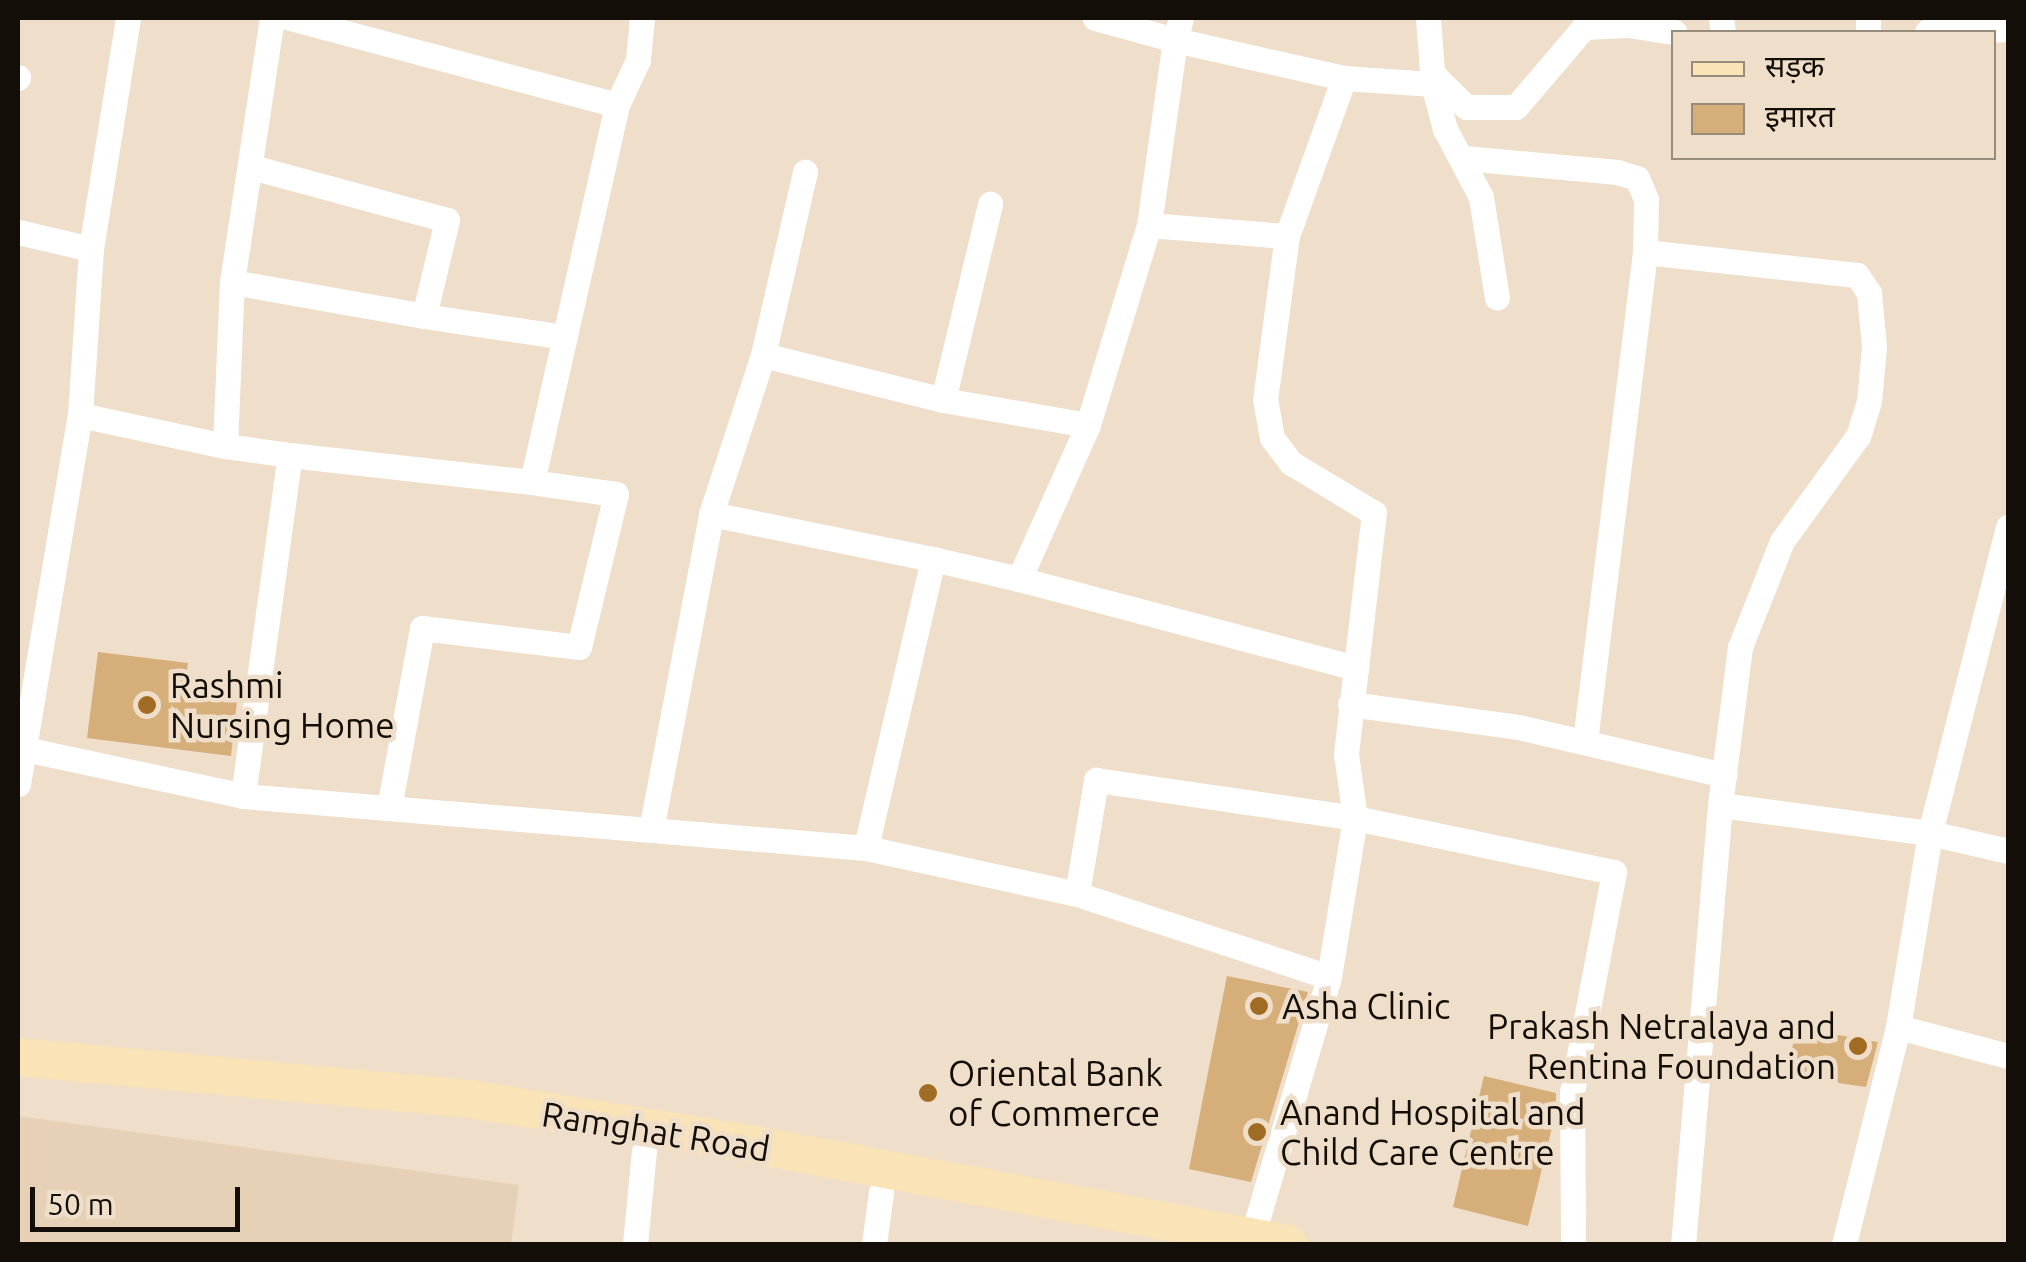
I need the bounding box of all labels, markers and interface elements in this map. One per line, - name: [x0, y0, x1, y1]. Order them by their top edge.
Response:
- legend: [1671, 30, 1996, 160]
- text: सड़क: [1765, 49, 1824, 83]
- text: इमारत: [1765, 99, 1835, 133]
- place label: Rashmi Nursing Home: [170, 664, 394, 746]
- marker: Rashmi Nursing Home: [134, 692, 160, 718]
- place label: Asha Clinic: [1282, 985, 1450, 1027]
- marker: Asha Clinic: [1246, 993, 1272, 1019]
- place label: Prakash Netralaya and Rentina Foundation: [1487, 1005, 1836, 1087]
- marker: Prakash Netralaya and Rentina Foundation: [1845, 1033, 1871, 1059]
- place label: Oriental Bank of Commerce: [948, 1052, 1163, 1134]
- marker: Oriental Bank of Commerce: [917, 1082, 939, 1104]
- place label: Anand Hospital and Child Care Centre: [1280, 1091, 1586, 1173]
- street label: Ramghat Road: [539, 1092, 773, 1170]
- marker: Anand Hospital and Child Care Centre: [1244, 1119, 1270, 1145]
- scale bar: [35, 1167, 245, 1229]
- text: 50 m: [47, 1187, 114, 1221]

